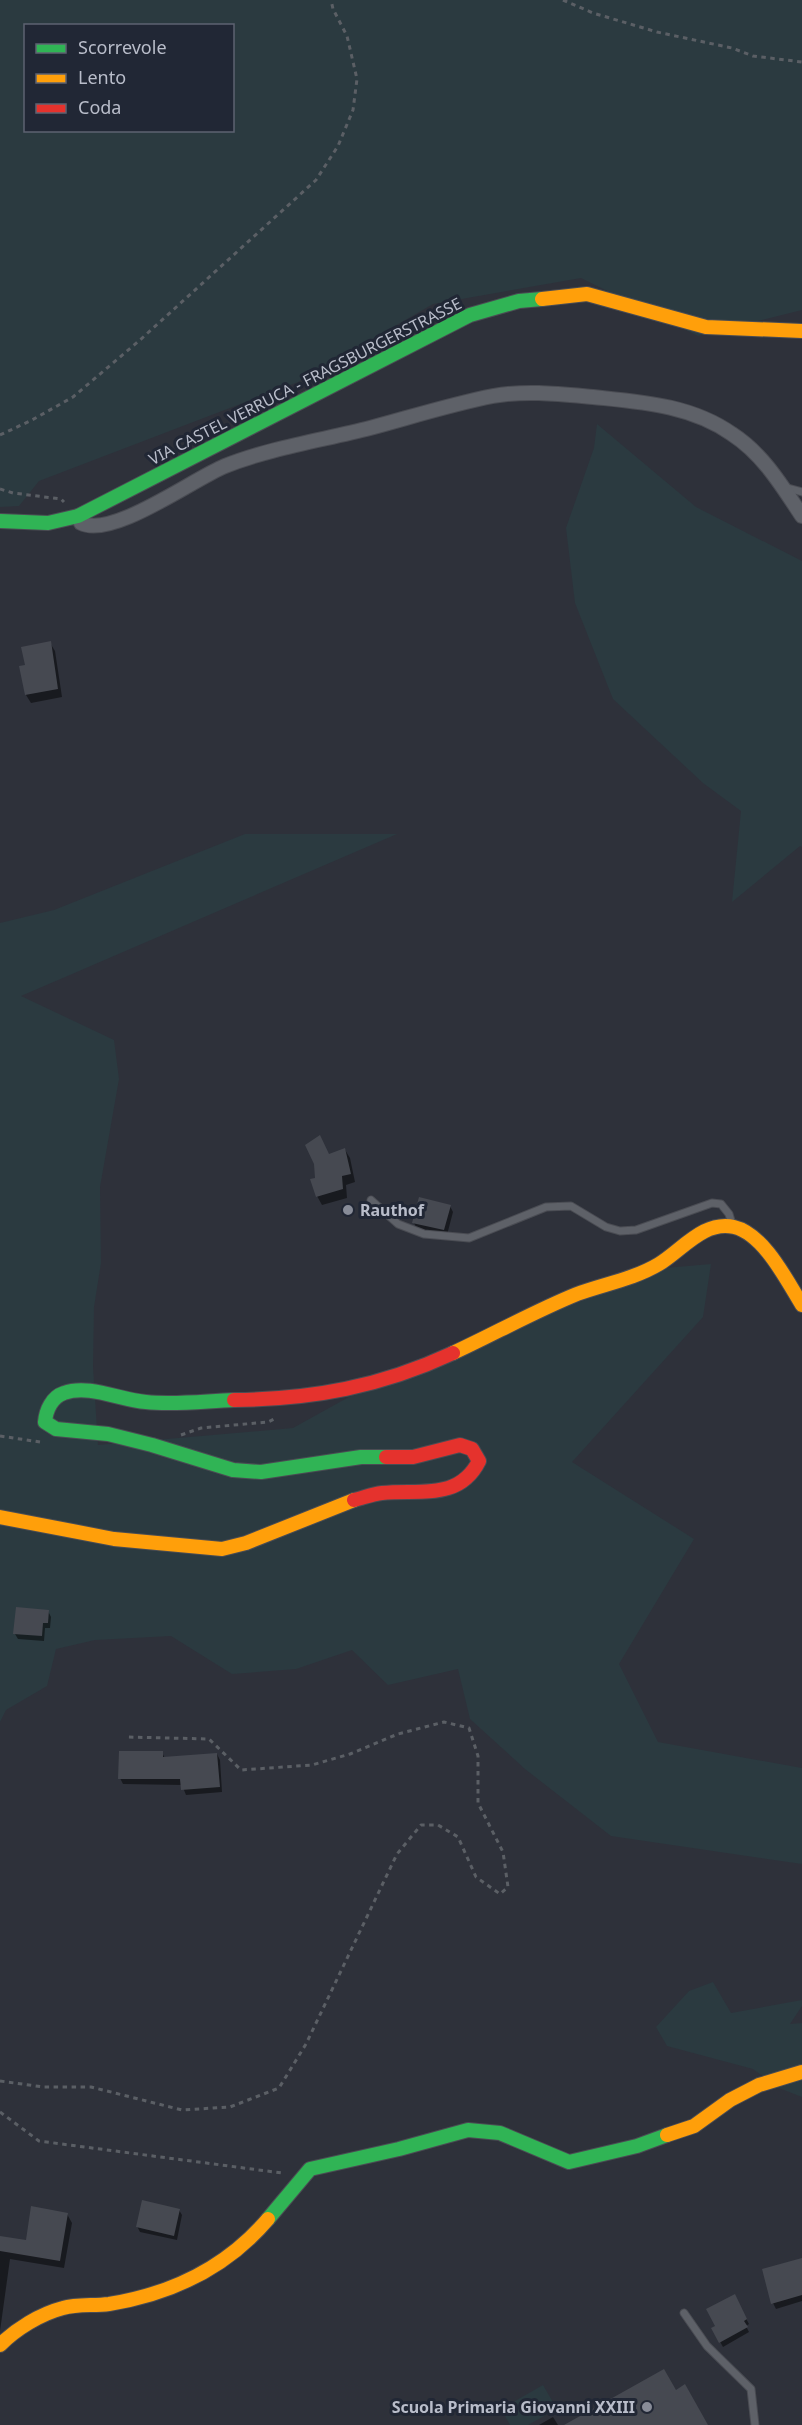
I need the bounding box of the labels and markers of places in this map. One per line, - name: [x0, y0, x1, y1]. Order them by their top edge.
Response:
- place label: Rauthof: [360, 1199, 425, 1221]
- marker: Rauthof: [341, 1203, 355, 1217]
- place label: Scuola Primaria Giovanni XXIII: [392, 2396, 635, 2418]
- marker: Scuola Primaria Giovanni XXIII: [640, 2400, 654, 2414]

